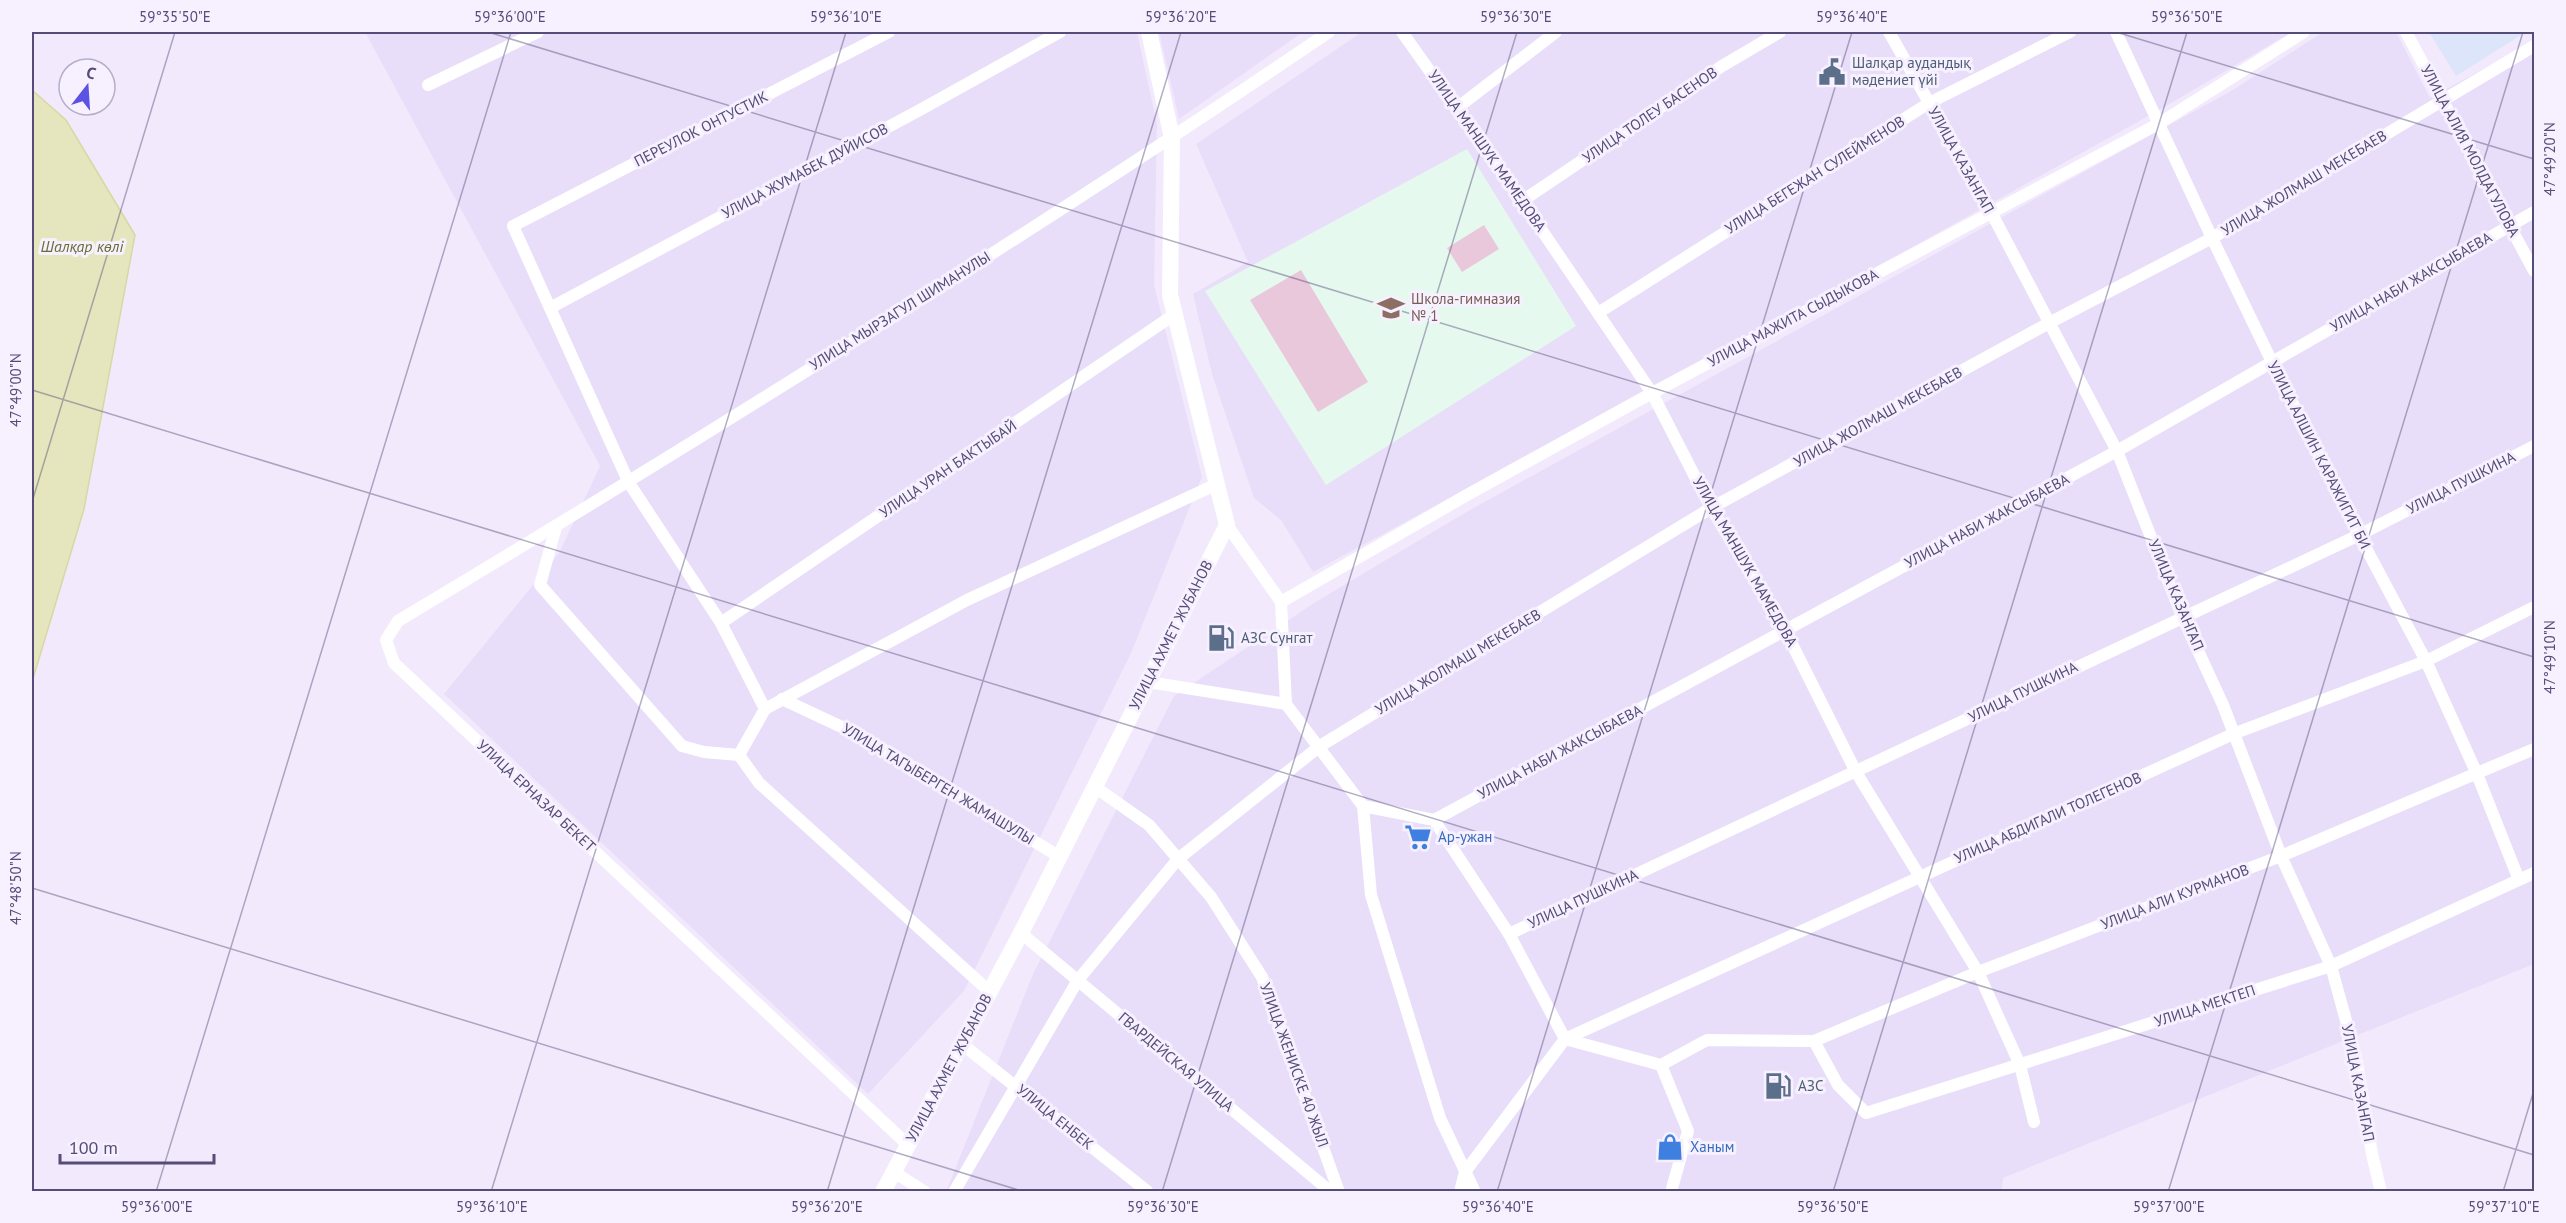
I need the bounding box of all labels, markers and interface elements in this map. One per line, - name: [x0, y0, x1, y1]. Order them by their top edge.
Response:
- text: 59°35'50"E: [139, 7, 211, 26]
- text: 59°36'00"E: [474, 7, 546, 26]
- text: 59°36'10"E: [810, 7, 882, 26]
- text: 59°36'20"E: [1145, 7, 1217, 26]
- text: 59°36'30"E: [1480, 7, 1552, 26]
- text: 59°36'40"E: [1816, 7, 1888, 26]
- text: 59°36'50"E: [2151, 7, 2223, 26]
- place label: Шалқар аудандық мәдениет үйі: [1852, 53, 1971, 89]
- north arrow: [57, 57, 117, 117]
- public building icon: Шалқар аудандық мәдениет үйі: [1817, 57, 1847, 87]
- street label: УЛИЦА АЛИЯ МОЛДАГУЛОВА: [2417, 61, 2524, 240]
- text: С: [84, 62, 99, 84]
- street label: УЛИЦА ТОЛЕУ БАСЕНОВ: [1579, 62, 1721, 167]
- street label: УЛИЦА МАНШУК МАМЕДОВА: [1424, 66, 1551, 235]
- street label: ПЕРЕУЛОК ОНТУСТИК: [631, 87, 771, 171]
- street label: УЛИЦА КАЗАНГАП: [1924, 103, 1999, 216]
- street label: УЛИЦА БЕГЕЖАН СУЛЕЙМЕНОВ: [1721, 111, 1908, 238]
- street label: УЛИЦА ЖУМАБЕК ДУЙИСОВ: [718, 119, 891, 222]
- text: 47°49'20"N: [2540, 122, 2559, 196]
- street label: УЛИЦА ЖОЛМАШ МЕКЕБАЕВ: [2217, 126, 2390, 240]
- street label: УЛИЦА НАБИ ЖАКСЫБАЕВА: [2326, 227, 2495, 336]
- water label: Шалқар көлі: [41, 236, 124, 256]
- street label: УЛИЦА МЫРЗАГУЛ ШИМАНУЛЫ: [806, 247, 994, 374]
- street label: УЛИЦА МАЖИТА СЫДЫКОВА: [1704, 264, 1882, 371]
- place label: Школа-гимназия № 1: [1411, 289, 1520, 325]
- school or university icon: Школа-гимназия № 1: [1376, 293, 1406, 323]
- text: 47°49'00"N: [6, 353, 25, 427]
- street label: УЛИЦА АЛШИН КАРАЖИГИТ БИ: [2264, 358, 2375, 552]
- street label: УЛИЦА ЖОЛМАШ МЕКЕБАЕВ: [1790, 362, 1965, 471]
- street label: УЛИЦА УРАН БАКТЫБАЙ: [876, 416, 1020, 522]
- street label: УЛИЦА ПУШКИНА: [2403, 447, 2518, 518]
- street label: УЛИЦА НАБИ ЖАКСЫБАЕВА: [1901, 469, 2072, 572]
- street label: УЛИЦА МАНШУК МАМЕДОВА: [1689, 473, 1802, 650]
- street label: УЛИЦА КАЗАНГАП: [2144, 536, 2208, 653]
- street label: УЛИЦА АХМЕТ ЖУБАНОВ: [1125, 557, 1217, 713]
- street label: УЛИЦА ЖОЛМАШ МЕКЕБАЕВ: [1371, 605, 1544, 719]
- text: 47°49'10"N: [2540, 620, 2559, 694]
- fuel station icon: АЗС Сунгат: [1206, 623, 1236, 653]
- place label: АЗС Сунгат: [1241, 628, 1312, 647]
- street label: УЛИЦА ПУШКИНА: [1965, 657, 2081, 726]
- street label: УЛИЦА НАБИ ЖАКСЫБАЕВА: [1474, 700, 1645, 803]
- street label: УЛИЦА ТАГЫБЕРГЕН ЖАМАШУЛЫ: [839, 719, 1038, 849]
- street label: УЛИЦА ЕРНАЗАР БЕКЕТ: [473, 736, 600, 856]
- street label: УЛИЦА АБДИГАЛИ ТОЛЕГЕНОВ: [1951, 768, 2144, 868]
- supermarket icon: Ар-ужан: [1403, 822, 1433, 852]
- place label: Ар-ужан: [1438, 827, 1492, 846]
- text: 47°48'50"N: [6, 851, 25, 925]
- street label: УЛИЦА АЛИ КУРМАНОВ: [2098, 859, 2252, 934]
- street label: УЛИЦА ПУШКИНА: [1525, 865, 1641, 932]
- street label: УЛИЦА ЖЕНИСКЕ 40 ЖЫЛ: [1256, 980, 1333, 1150]
- street label: УЛИЦА МЕКТЕП: [2152, 980, 2258, 1031]
- street label: УЛИЦА АХМЕТ ЖУБАНОВ: [901, 990, 996, 1145]
- street label: ГВАРДЕЙСКАЯ УЛИЦА: [1115, 1008, 1238, 1116]
- street label: УЛИЦА КАЗАНГАП: [2338, 1023, 2379, 1143]
- fuel station icon: АЗС: [1763, 1071, 1793, 1101]
- place label: АЗС: [1798, 1076, 1823, 1095]
- street label: УЛИЦА ЕНБЕК: [1013, 1080, 1098, 1153]
- scale bar: [60, 1127, 214, 1165]
- shop icon: Ханым: [1655, 1132, 1685, 1162]
- text: 100 m: [69, 1136, 118, 1159]
- place label: Ханым: [1690, 1137, 1734, 1156]
- text: 59°36'00"E: [121, 1197, 193, 1216]
- text: 59°36'10"E: [456, 1197, 528, 1216]
- text: 59°36'20"E: [791, 1197, 863, 1216]
- text: 59°36'30"E: [1127, 1197, 1199, 1216]
- text: 59°36'40"E: [1462, 1197, 1534, 1216]
- text: 59°36'50"E: [1797, 1197, 1869, 1216]
- text: 59°37'00"E: [2133, 1197, 2205, 1216]
- text: 59°37'10"E: [2468, 1197, 2540, 1216]

